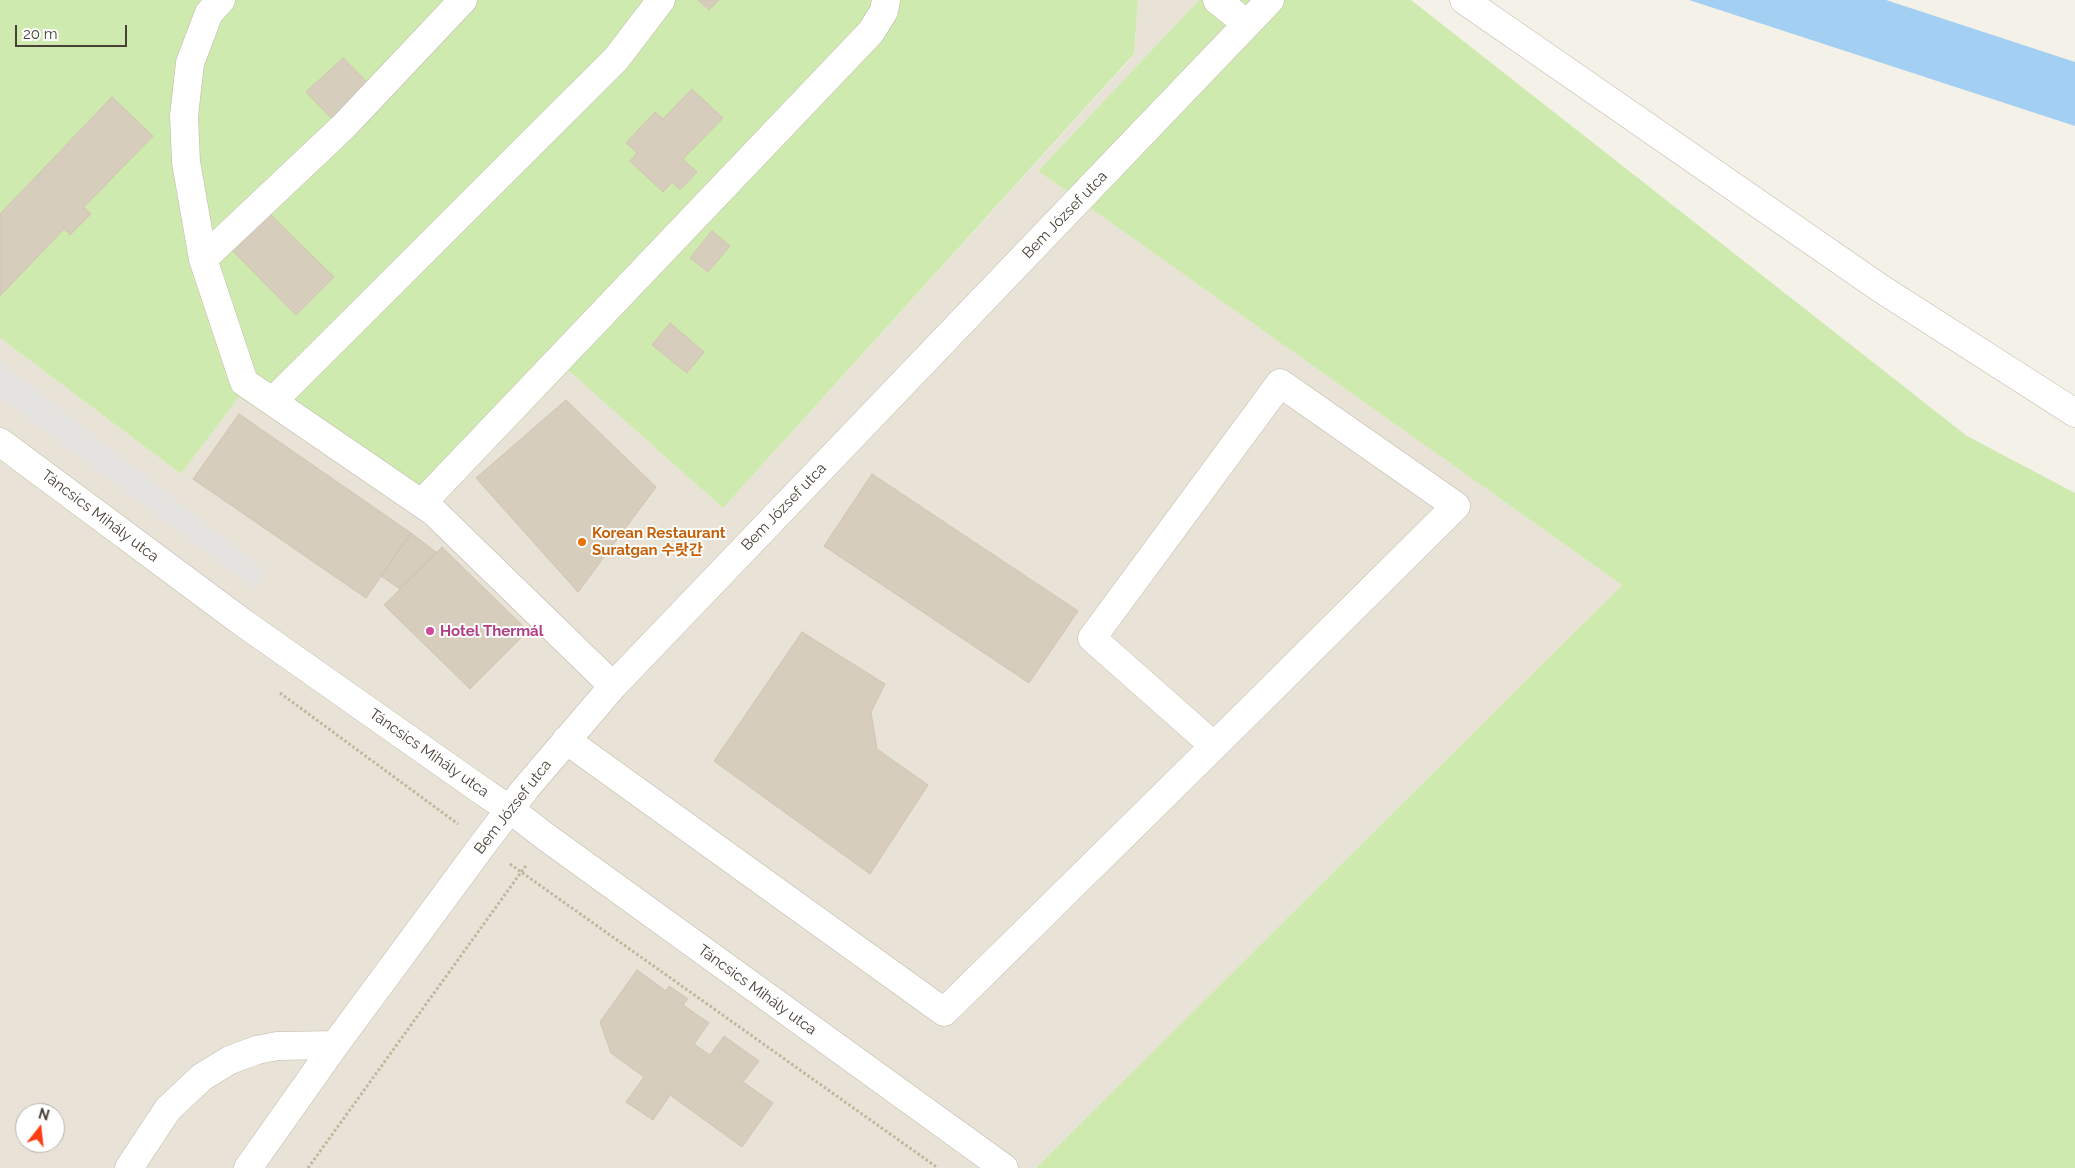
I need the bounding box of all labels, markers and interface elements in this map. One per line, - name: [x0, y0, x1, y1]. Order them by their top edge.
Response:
- scale bar: [18, 15, 130, 47]
- text: 20 m: [23, 25, 58, 43]
- street label: Bem József utca: [1019, 168, 1111, 262]
- street label: Bem József utca: [738, 460, 830, 554]
- street label: Táncsics Mihály utca: [38, 466, 162, 566]
- place label: Korean Restaurant Suratgan 수랏간: [592, 524, 725, 559]
- marker: Korean Restaurant Suratgan 수랏간: [576, 536, 588, 548]
- place label: Hotel Thermál: [440, 622, 543, 640]
- marker: Hotel Thermál: [424, 625, 436, 637]
- street label: Táncsics Mihály utca: [366, 705, 492, 801]
- street label: Bem József utca: [471, 756, 555, 858]
- street label: Táncsics Mihály utca: [694, 941, 820, 1039]
- north arrow: [15, 1103, 65, 1153]
- text: N: [37, 1105, 51, 1124]

